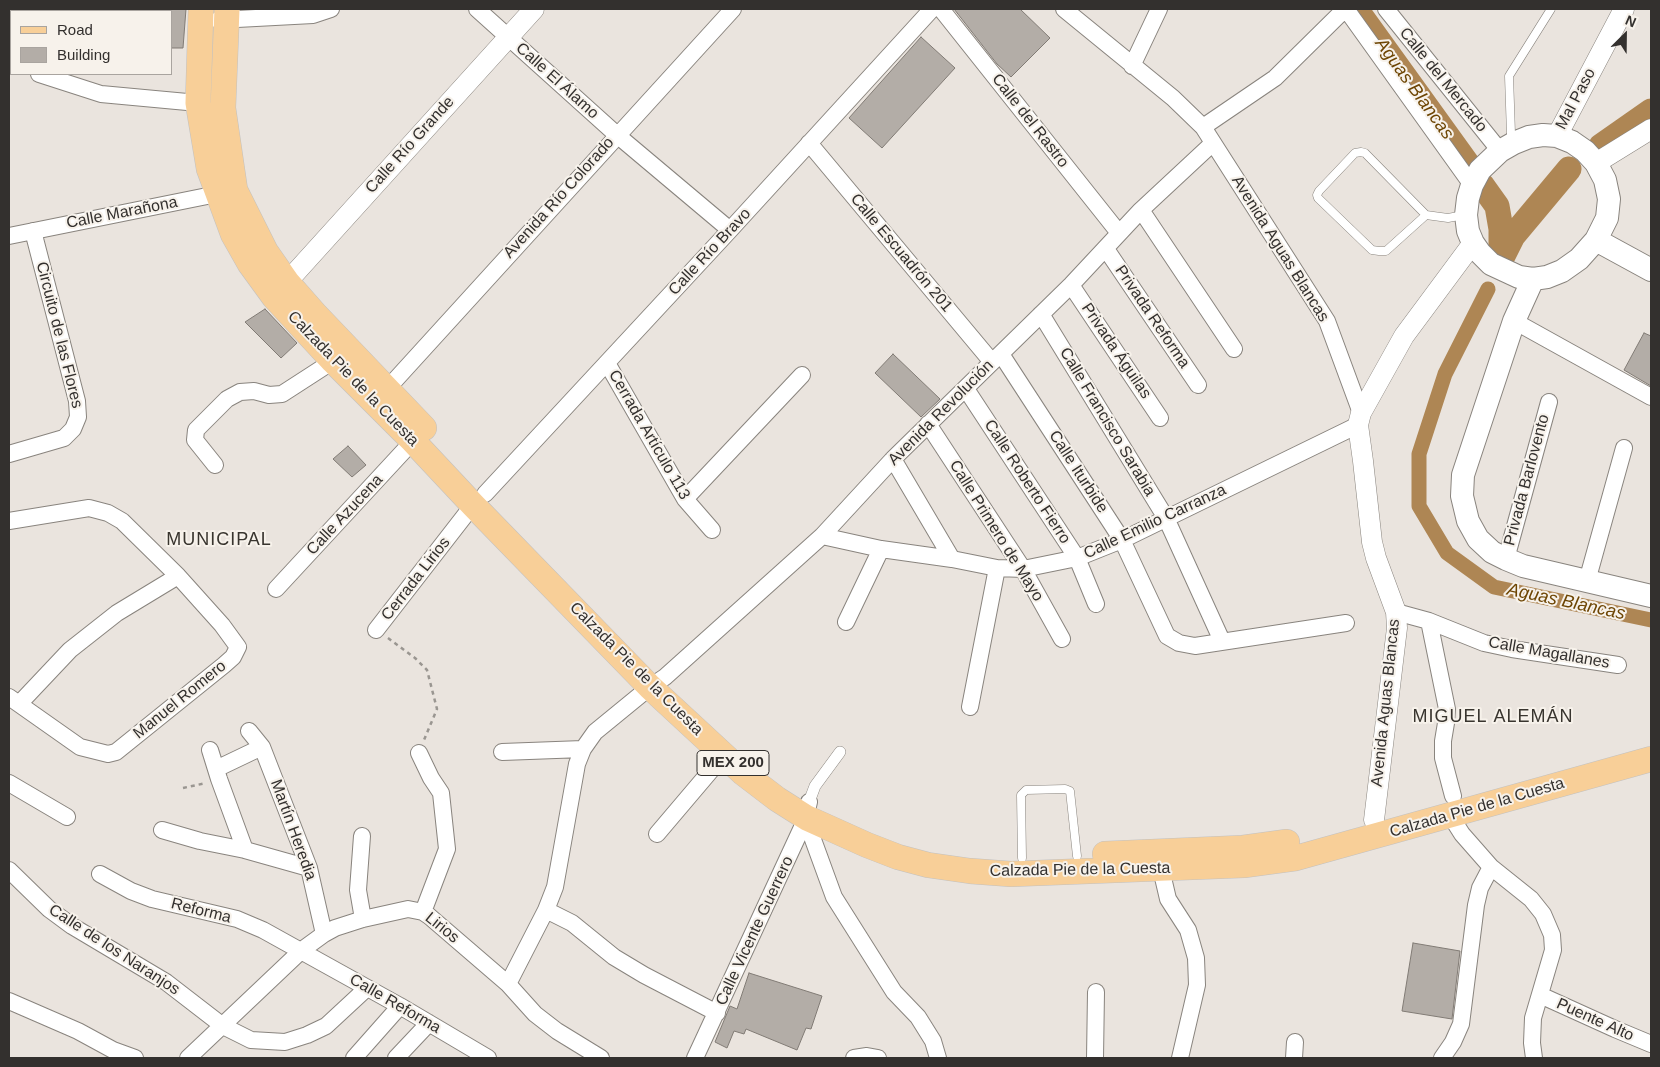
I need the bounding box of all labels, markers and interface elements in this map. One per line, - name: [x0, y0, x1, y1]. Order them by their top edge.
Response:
- legend: [10, 10, 172, 75]
- north arrow: [1600, 10, 1650, 60]
- text: N: [1623, 12, 1639, 31]
- text: Road: [57, 21, 93, 38]
- street label: Calle del Mercado: [1395, 24, 1491, 136]
- water label: Aguas Blancas: [1370, 34, 1458, 144]
- street label: Calle El Álamo: [512, 39, 602, 123]
- text: Building: [57, 46, 110, 63]
- street label: Mal Paso: [1552, 65, 1600, 133]
- street label: Calle del Rastro: [987, 70, 1073, 172]
- street label: Calle Río Grande: [362, 93, 458, 197]
- street label: Avenida Río Colorado: [500, 134, 618, 262]
- street label: Avenida Aguas Blancas: [1227, 172, 1333, 326]
- street label: Calle Escuadrón 201: [846, 190, 956, 316]
- street label: Calle Marañona: [65, 193, 179, 233]
- street label: Calle Río Bravo: [665, 204, 755, 300]
- street label: Circuito de las Flores: [32, 260, 86, 410]
- street label: Privada Reforma: [1110, 262, 1194, 372]
- street label: Privada Águilas: [1077, 300, 1155, 402]
- street label: Calzada Pie de la Cuesta: [283, 307, 423, 451]
- street label: Calle Francisco Sarabia: [1055, 344, 1159, 500]
- street label: Avenida Revolución: [884, 356, 998, 470]
- street label: Cerrada Artículo 113: [604, 367, 694, 503]
- street label: Privada Barlovento: [1500, 412, 1554, 548]
- street label: Calle Roberto Fierro: [980, 416, 1074, 548]
- street label: Calle Iturbide: [1044, 427, 1112, 517]
- street label: Calle Primero de Mayo: [945, 457, 1047, 605]
- street label: Calle Azucena: [303, 471, 387, 559]
- street label: Calle Emilio Carranza: [1081, 481, 1229, 563]
- district label: MUNICIPAL: [165, 529, 273, 551]
- street label: Cerrada Lirios: [378, 533, 454, 625]
- water label: Aguas Blancas: [1505, 579, 1627, 625]
- street label: Calzada Pie de la Cuesta: [565, 598, 707, 740]
- street label: Avenida Aguas Blancas: [1368, 618, 1404, 788]
- street label: Calle Magallanes: [1487, 633, 1611, 673]
- street label: Manuel Romero: [130, 657, 230, 743]
- district label: MIGUEL ALEMÁN: [1411, 706, 1575, 728]
- road number: MEX 200: [697, 750, 769, 776]
- street label: Calzada Pie de la Cuesta: [1388, 774, 1566, 842]
- street label: Martín Heredia: [266, 777, 320, 883]
- street label: Calle Vicente Guerrero: [712, 853, 798, 1009]
- street label: Calzada Pie de la Cuesta: [990, 859, 1170, 881]
- street label: Reforma: [169, 894, 233, 928]
- street label: Calle de los Naranjos: [45, 901, 183, 999]
- street label: Lirios: [421, 909, 463, 947]
- street label: Calle Reforma: [346, 970, 444, 1038]
- street label: Puente Alto: [1553, 994, 1637, 1046]

